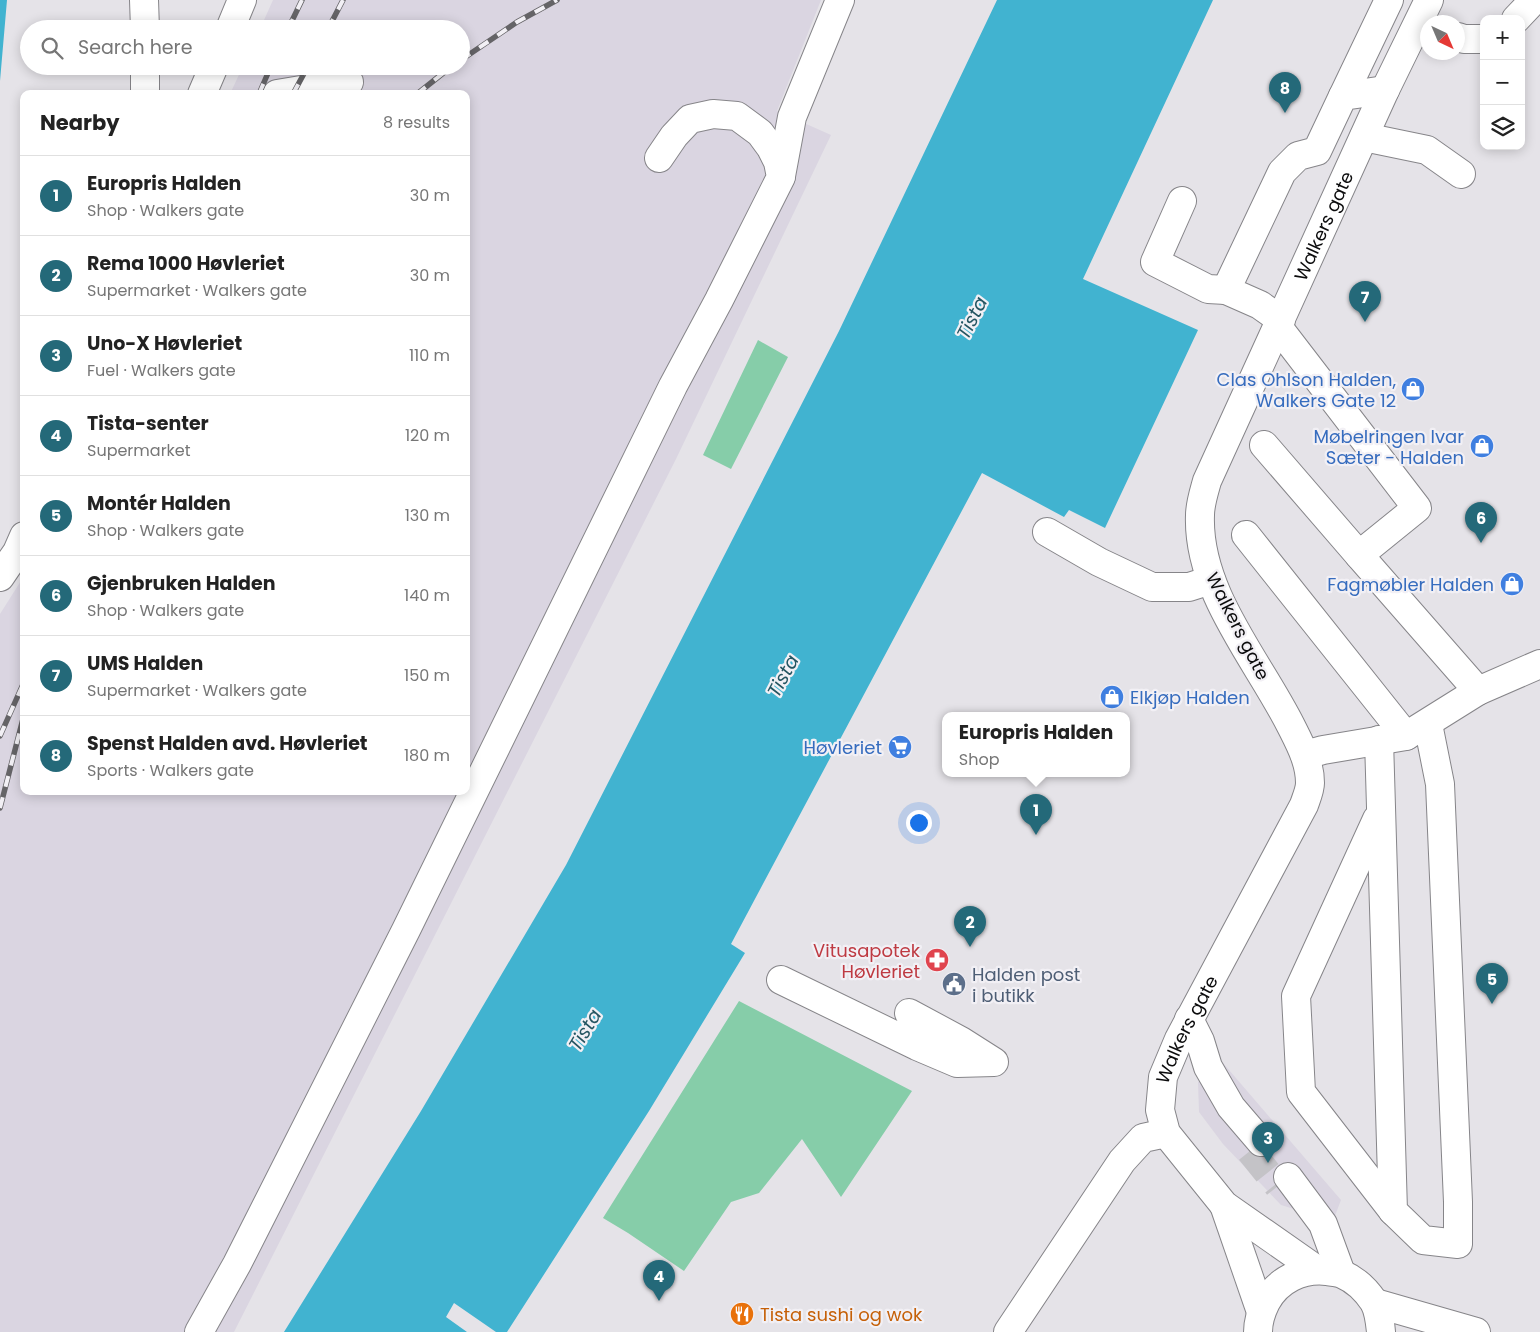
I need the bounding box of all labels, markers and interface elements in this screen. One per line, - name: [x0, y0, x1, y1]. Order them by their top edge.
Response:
- north arrow: [1420, 15, 1465, 60]
- map controls: [1480, 15, 1525, 150]
- button: +: [1480, 15, 1525, 60]
- search box: [20, 20, 470, 75]
- icon: search: [38, 34, 66, 62]
- text: Search here: [78, 34, 192, 61]
- button: −: [1480, 60, 1525, 105]
- pin: 8: [1269, 72, 1301, 113]
- button: layers: [1480, 105, 1525, 150]
- text: Nearby: [40, 108, 120, 137]
- text: 8 results: [383, 111, 450, 134]
- street label: Walkers gate: [1287, 167, 1359, 285]
- text: Europris Halden: [87, 170, 241, 197]
- text: 1: [53, 184, 59, 207]
- text: 30 m: [410, 184, 450, 207]
- text: Shop · Walkers gate: [87, 199, 244, 222]
- text: Rema 1000 Høvleriet: [87, 250, 285, 277]
- text: 2: [51, 264, 61, 287]
- text: 30 m: [410, 264, 450, 287]
- text: Supermarket · Walkers gate: [87, 279, 307, 302]
- pin: 7: [1349, 281, 1381, 322]
- water label: Tista: [950, 292, 994, 344]
- text: Uno-X Høvleriet: [87, 330, 242, 357]
- text: 3: [51, 344, 61, 367]
- text: 110 m: [409, 344, 450, 367]
- text: Fuel · Walkers gate: [87, 359, 236, 382]
- place label: Clas Ohlson Halden, Walkers Gate 12: [1217, 367, 1396, 413]
- shop icon: Clas Ohlson Halden, Walkers Gate 12: [1400, 376, 1426, 402]
- text: Tista-senter: [87, 410, 209, 437]
- text: 4: [51, 424, 61, 447]
- text: 120 m: [405, 424, 450, 447]
- place label: Møbelringen Ivar Sæter - Halden: [1314, 424, 1464, 470]
- shop icon: Møbelringen Ivar Sæter - Halden: [1469, 433, 1495, 459]
- text: Supermarket: [87, 439, 191, 462]
- text: Montér Halden: [87, 490, 231, 517]
- pin: 6: [1465, 502, 1497, 543]
- text: 5: [51, 504, 61, 527]
- text: 130 m: [405, 504, 450, 527]
- text: Shop · Walkers gate: [87, 519, 244, 542]
- street label: Walkers gate: [1200, 568, 1276, 684]
- text: Gjenbruken Halden: [87, 570, 276, 597]
- shop icon: Fagmøbler Halden: [1499, 571, 1525, 597]
- place label: Fagmøbler Halden: [1327, 572, 1494, 597]
- text: 6: [51, 584, 61, 607]
- text: 140 m: [404, 584, 450, 607]
- text: Shop · Walkers gate: [87, 599, 244, 622]
- text: UMS Halden: [87, 650, 203, 677]
- water label: Tista: [761, 650, 805, 702]
- text: 7: [52, 664, 60, 687]
- text: 150 m: [404, 664, 450, 687]
- text: Supermarket · Walkers gate: [87, 679, 307, 702]
- shop icon: Elkjøp Halden: [1099, 684, 1125, 710]
- place label: Elkjøp Halden: [1130, 685, 1250, 710]
- popup: [942, 712, 1130, 777]
- text: Europris Halden: [959, 719, 1113, 746]
- text: Spenst Halden avd. Høvleriet: [87, 730, 368, 757]
- supermarket icon: Høvleriet: [887, 734, 913, 760]
- place label: Høvleriet: [803, 735, 882, 760]
- text: 8: [51, 744, 61, 767]
- text: 180 m: [404, 744, 450, 767]
- text: Shop: [959, 748, 1000, 771]
- text: Sports · Walkers gate: [87, 759, 254, 782]
- pin: 1: [1020, 794, 1052, 835]
- your location: [906, 810, 932, 836]
- pin: 2: [954, 906, 986, 947]
- place label: Vitusapotek Høvleriet: [813, 938, 921, 984]
- pharmacy icon: Vitusapotek Høvleriet: [924, 947, 950, 973]
- place label: Halden post i butikk: [972, 962, 1080, 1008]
- pin: 5: [1476, 963, 1508, 1004]
- public building icon: Halden post i butikk: [941, 971, 967, 997]
- street label: Walkers gate: [1149, 971, 1223, 1087]
- water label: Tista: [562, 1004, 608, 1056]
- pin: 3: [1252, 1122, 1284, 1163]
- pin: 4: [643, 1260, 675, 1301]
- restaurant icon: Tista sushi og wok: [729, 1301, 755, 1327]
- place label: Tista sushi og wok: [760, 1302, 923, 1327]

